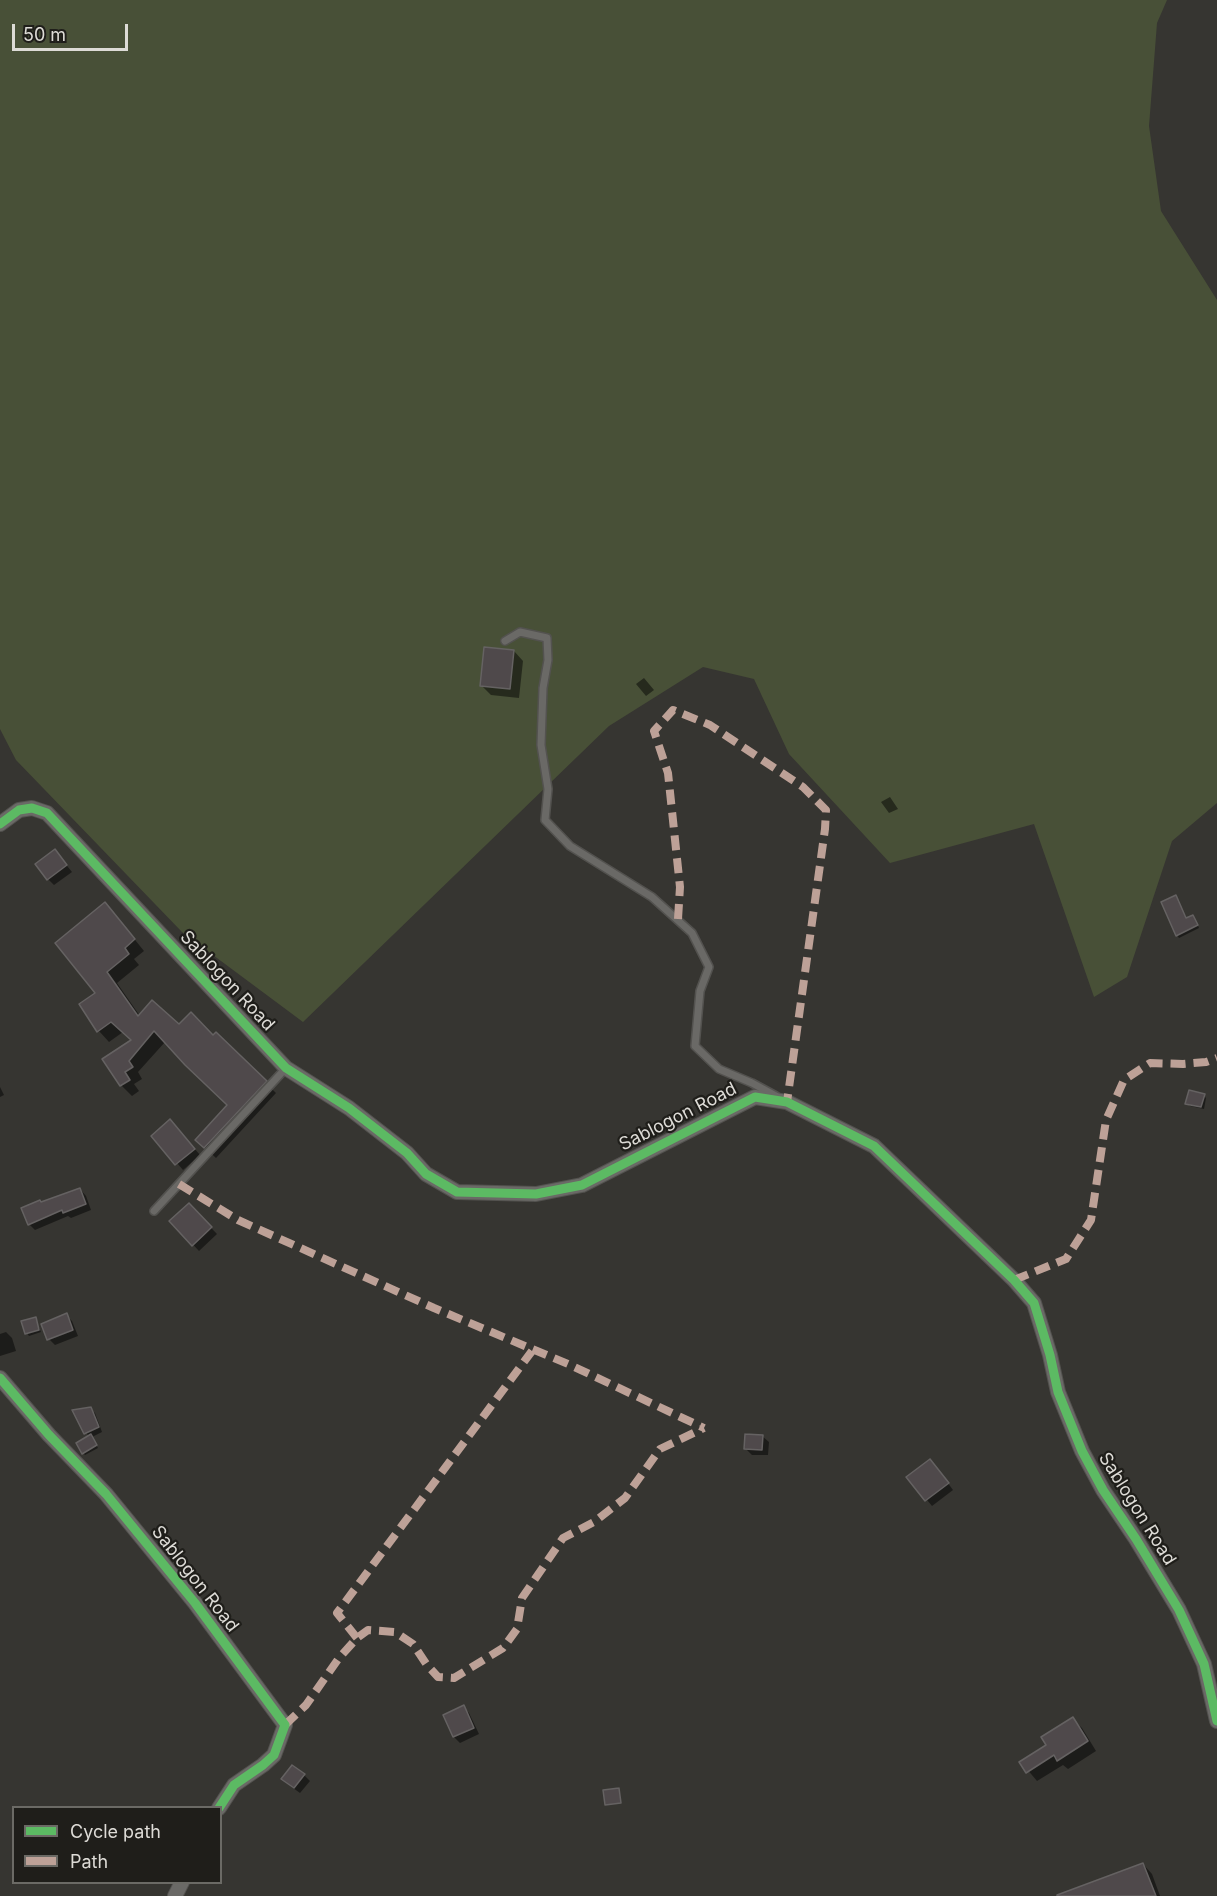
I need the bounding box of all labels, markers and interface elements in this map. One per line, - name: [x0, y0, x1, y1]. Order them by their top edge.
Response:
- scale bar: [15, 12, 130, 50]
- text: 50 m: [23, 24, 66, 45]
- street label: Sablogon Road: [175, 927, 279, 1035]
- street label: Sablogon Road: [616, 1078, 740, 1156]
- street label: Sablogon Road: [1094, 1449, 1180, 1569]
- street label: Sablogon Road: [147, 1522, 243, 1636]
- legend: [12, 1806, 222, 1884]
- text: Cycle path: [70, 1821, 161, 1842]
- text: Path: [70, 1851, 108, 1872]

